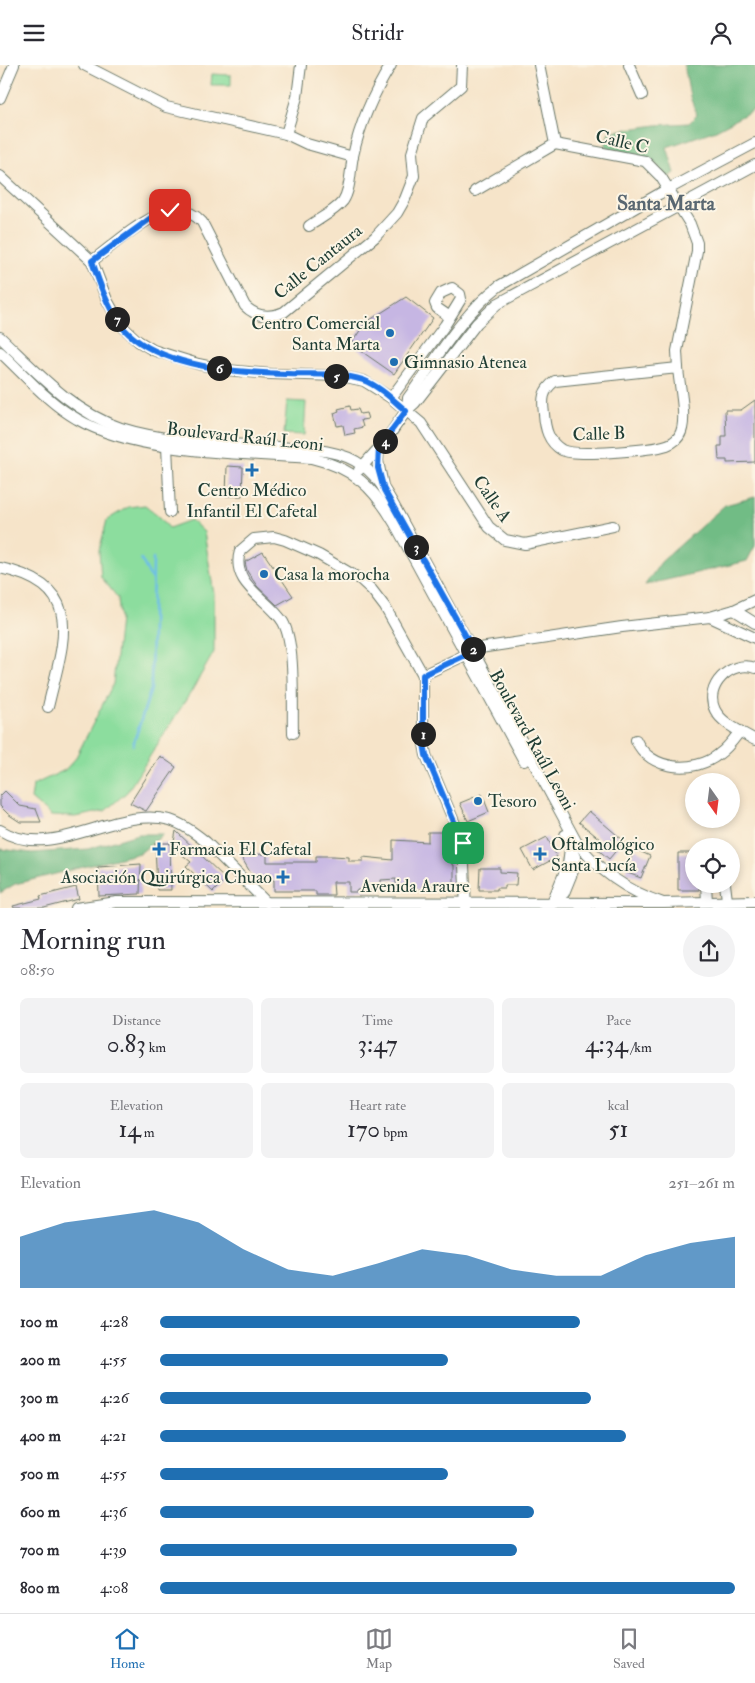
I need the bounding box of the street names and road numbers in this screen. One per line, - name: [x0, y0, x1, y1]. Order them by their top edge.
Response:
- street label: Calle C: [593, 125, 651, 159]
- street label: Calle Cantaura: [269, 219, 367, 305]
- street label: Boulevard Raúl Leoni: [165, 417, 325, 457]
- street label: Calle B: [572, 422, 626, 446]
- street label: Calle A: [468, 471, 517, 528]
- street label: Boulevard Raúl Leoni: [484, 666, 580, 815]
- street label: Avenida Araure: [359, 875, 470, 898]

